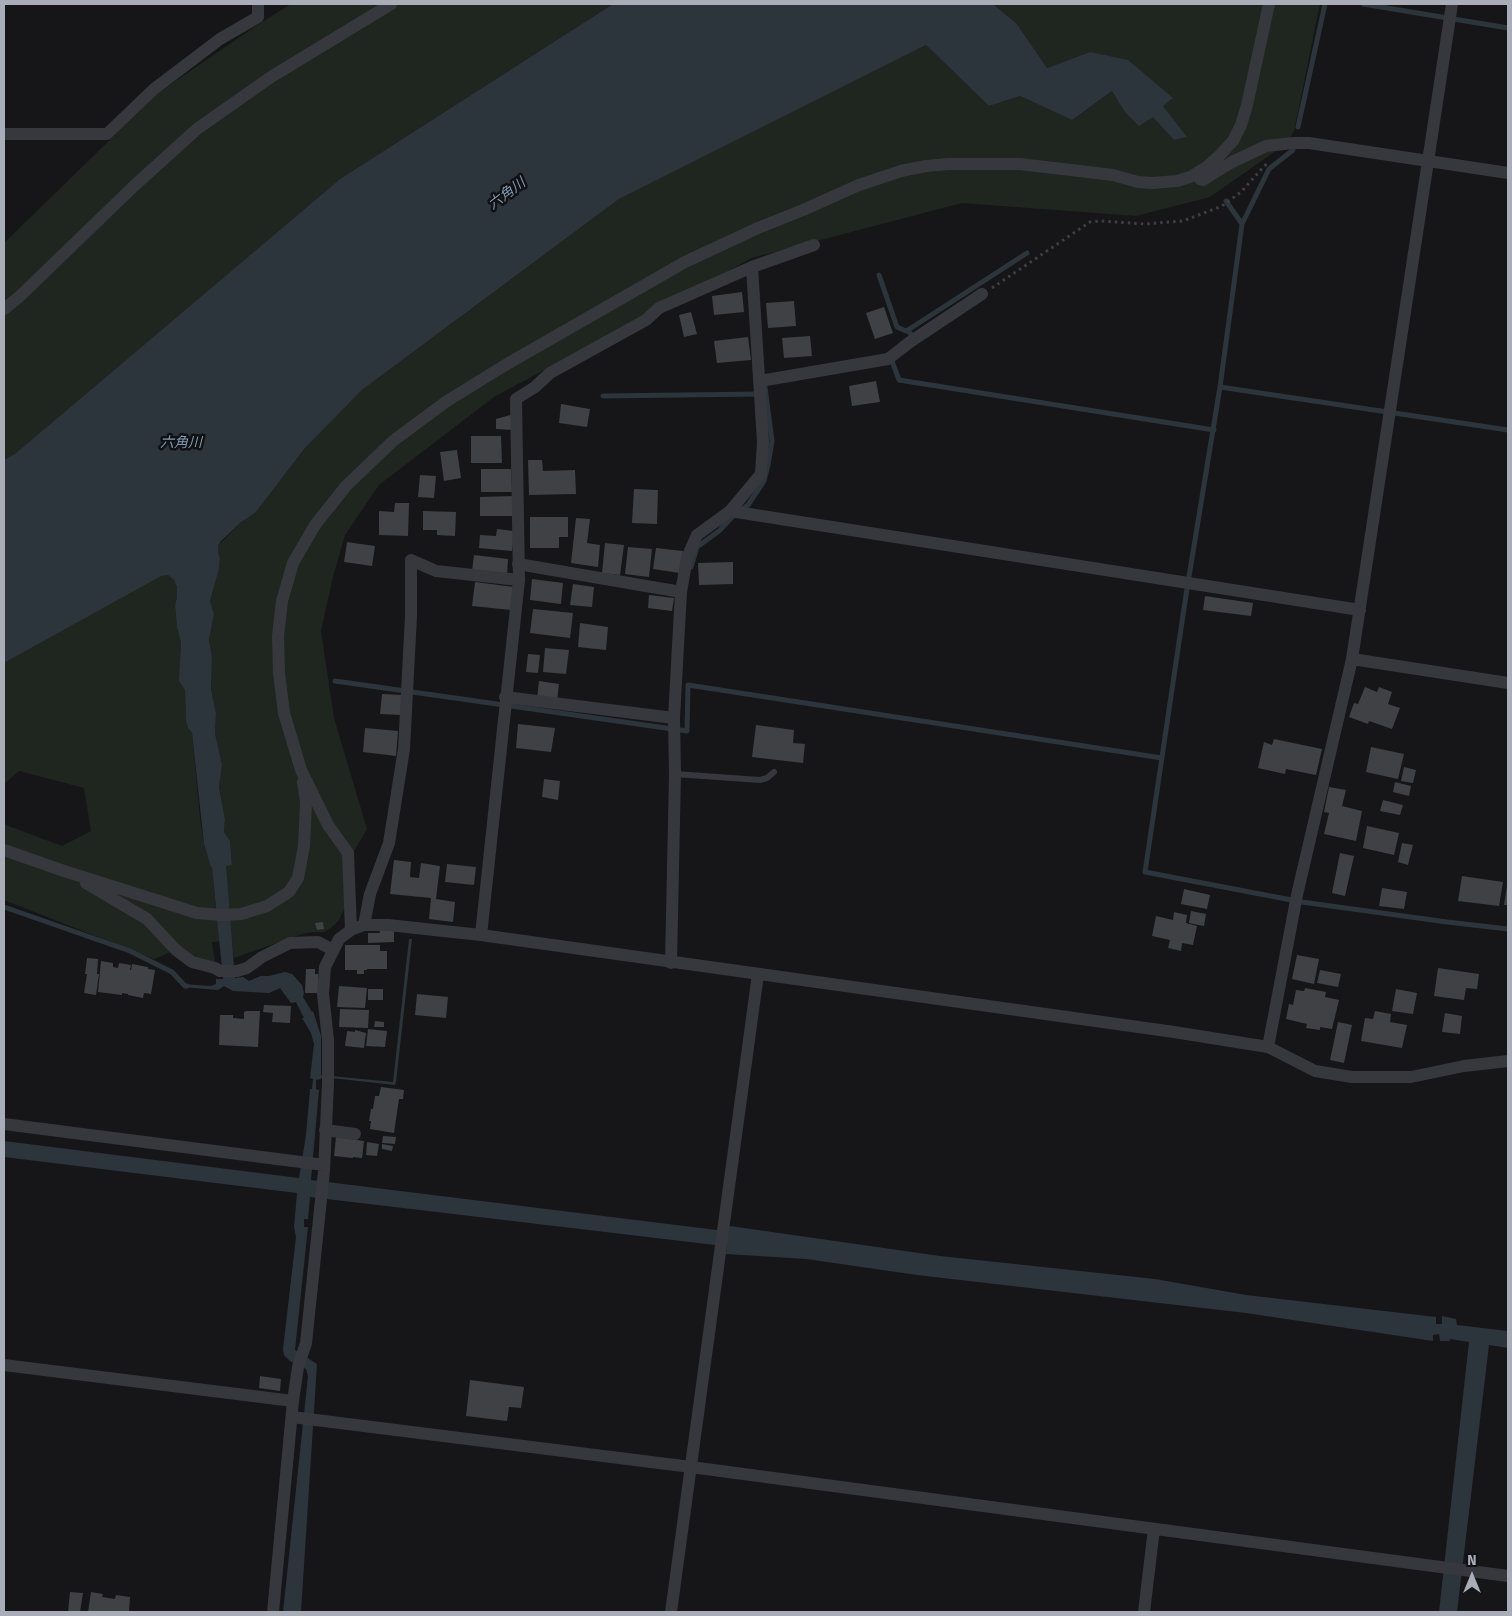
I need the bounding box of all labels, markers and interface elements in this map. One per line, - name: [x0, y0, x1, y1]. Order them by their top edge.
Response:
- water label: 六角川: [485, 175, 529, 213]
- water label: 六角川: [160, 435, 202, 451]
- north arrow: [1447, 1551, 1497, 1601]
- text: N: [1467, 1552, 1477, 1569]

